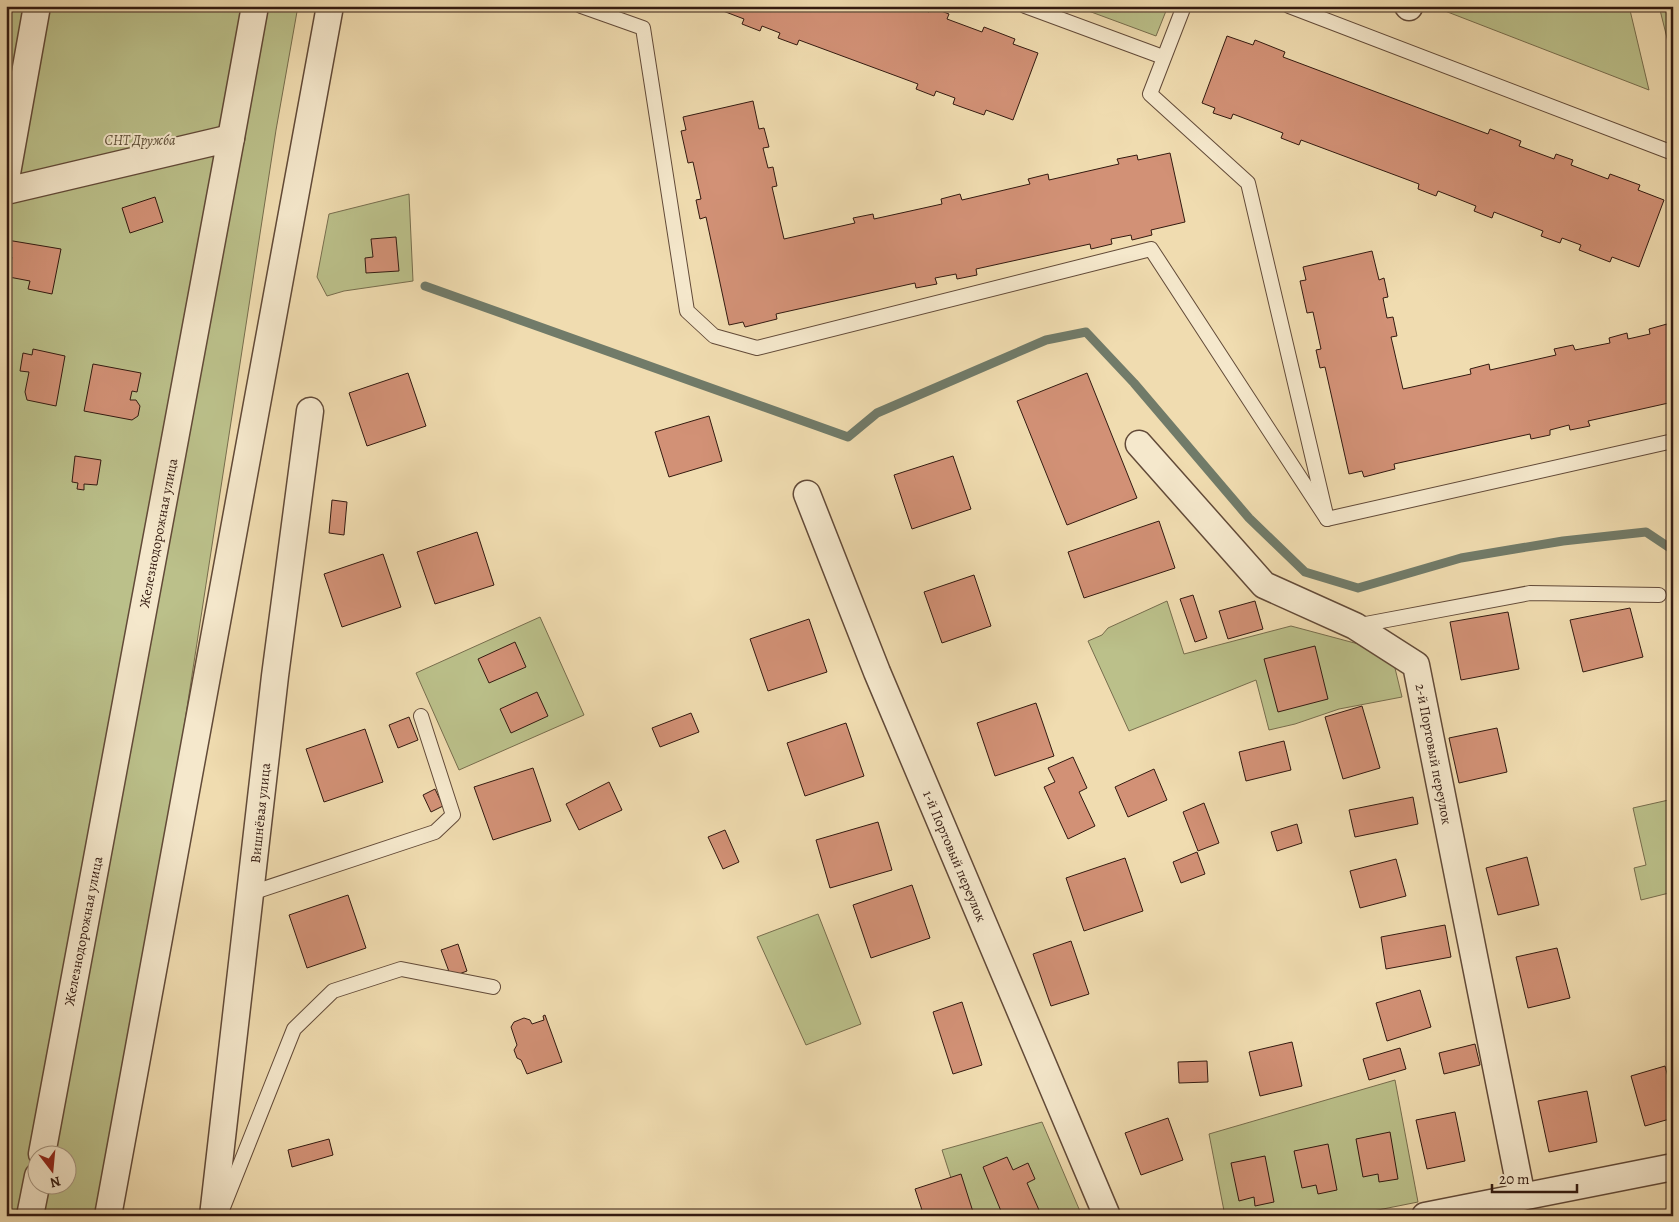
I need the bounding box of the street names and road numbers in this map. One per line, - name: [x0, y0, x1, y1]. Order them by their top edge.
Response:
- street label: Железнодорожная улица: [135, 456, 182, 609]
- street label: 2-й Портовый переулок: [1411, 682, 1456, 826]
- street label: Вишнёвая улица: [246, 761, 275, 864]
- street label: 1-й Портовый переулок: [918, 787, 991, 925]
- street label: Железнодорожная улица: [60, 854, 107, 1007]

